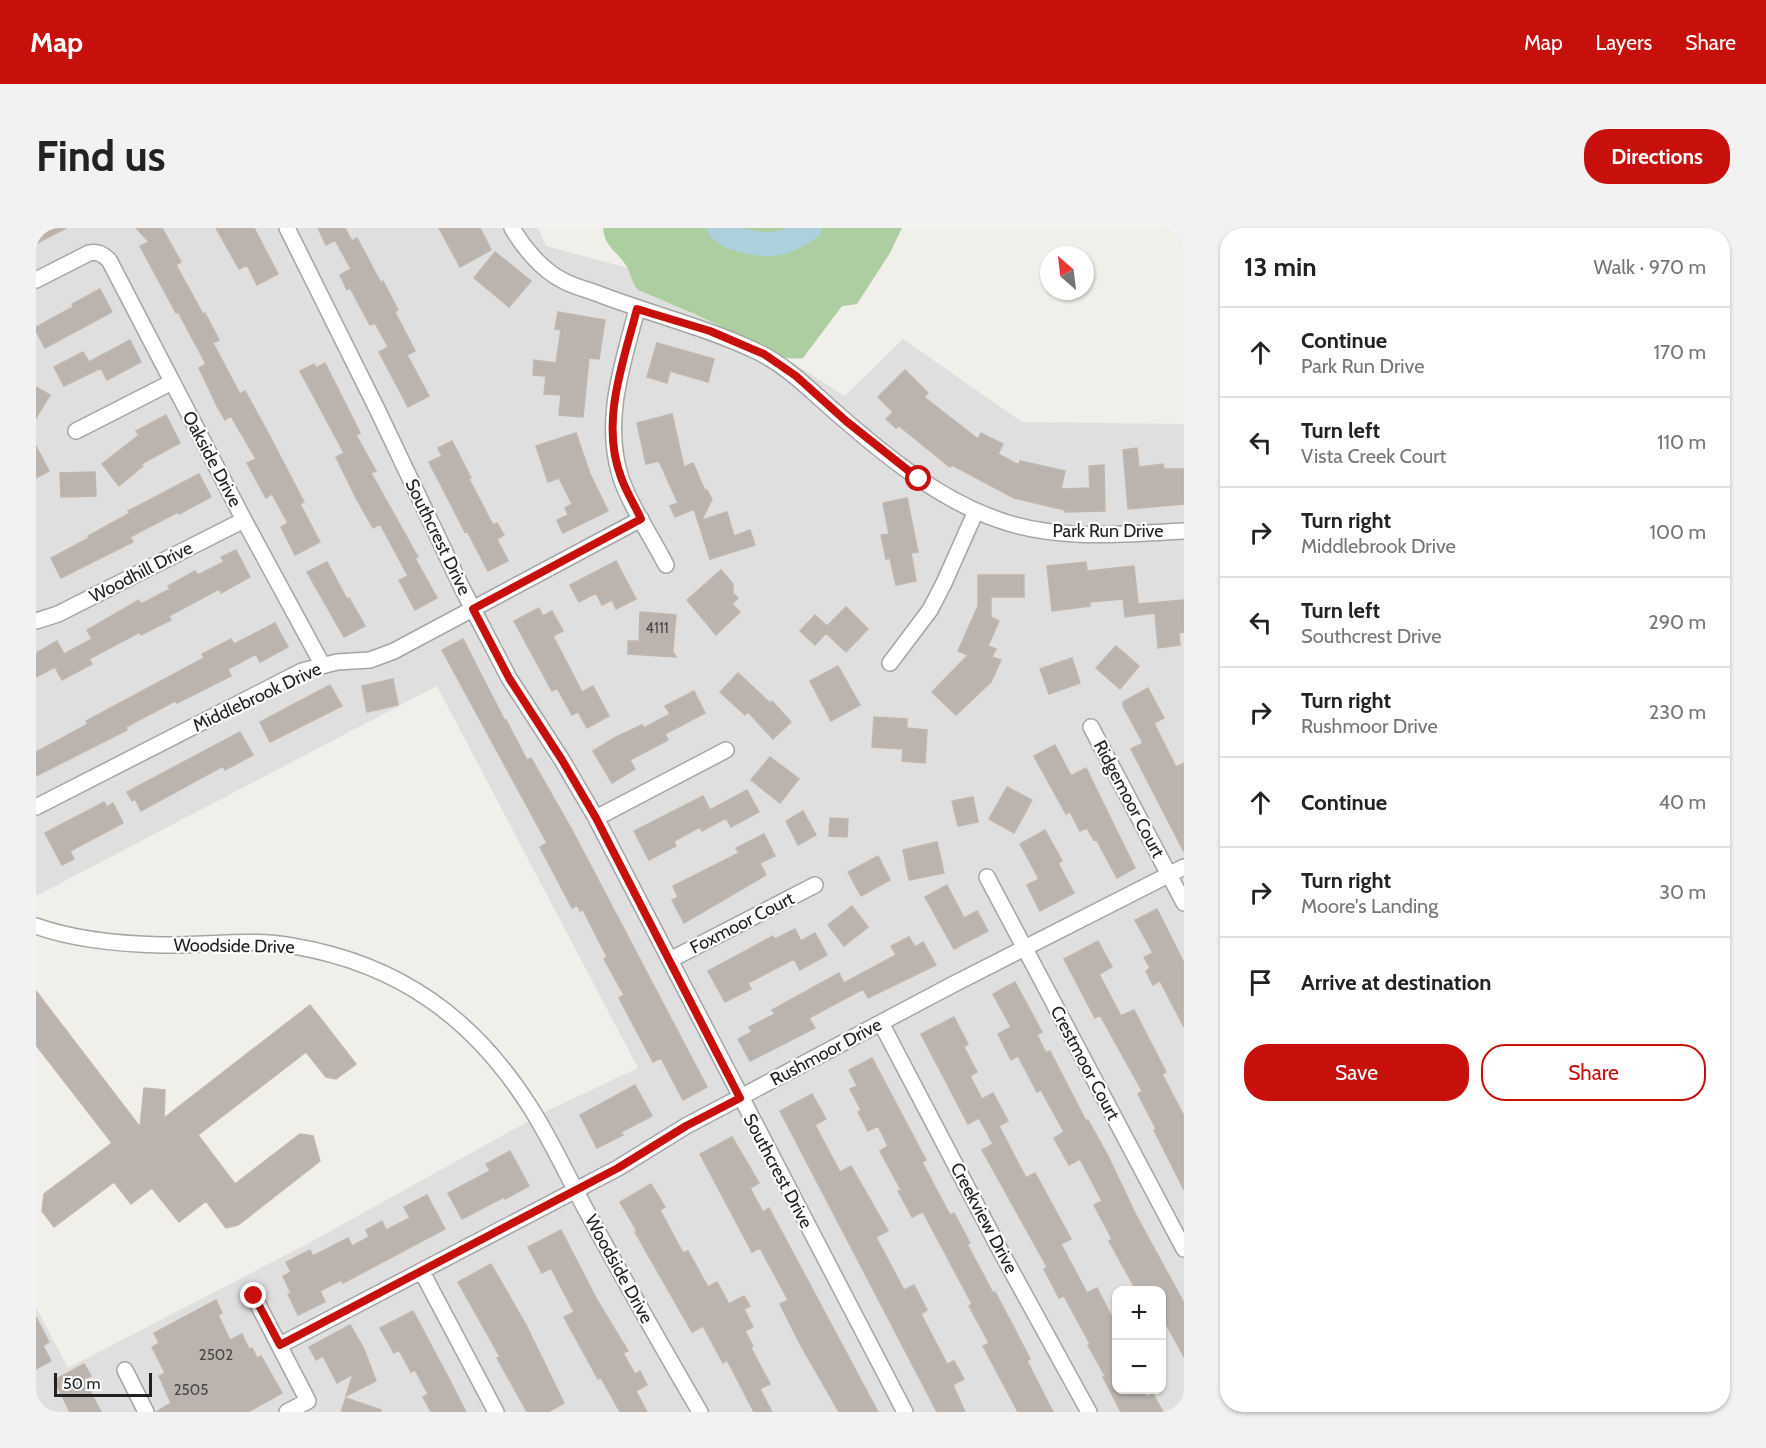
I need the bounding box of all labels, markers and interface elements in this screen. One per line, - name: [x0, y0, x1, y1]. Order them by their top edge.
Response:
- text: Map: [30, 25, 83, 59]
- text: Map: [1524, 30, 1563, 55]
- text: Layers: [1596, 30, 1652, 55]
- text: Share: [1685, 30, 1736, 55]
- button: Directions: [1584, 129, 1730, 184]
- text: Find us: [36, 130, 165, 182]
- north arrow: [1040, 246, 1094, 300]
- text: 13 min: [1244, 251, 1317, 283]
- text: Walk · 970 m: [1594, 255, 1706, 279]
- text: Continue: [1301, 327, 1387, 354]
- icon: ahead: [1244, 336, 1277, 369]
- text: 170 m: [1654, 340, 1706, 364]
- text: Park Run Drive: [1301, 354, 1424, 378]
- street label: Oakside Drive: [178, 407, 246, 511]
- text: Turn left: [1301, 417, 1380, 444]
- icon: left: [1244, 426, 1277, 459]
- text: 110 m: [1657, 430, 1706, 454]
- text: Vista Creek Court: [1301, 444, 1446, 468]
- route start: [905, 465, 931, 491]
- street label: Southcrest Drive: [400, 475, 476, 599]
- text: Turn right: [1301, 507, 1391, 534]
- icon: right: [1244, 516, 1277, 549]
- street label: Park Run Drive: [1052, 520, 1164, 542]
- text: 100 m: [1650, 520, 1706, 544]
- text: Middlebrook Drive: [1301, 534, 1456, 558]
- street label: Woodhill Drive: [86, 537, 196, 607]
- text: Turn left: [1301, 597, 1380, 624]
- icon: left: [1244, 606, 1277, 639]
- text: 290 m: [1648, 610, 1706, 634]
- house number: 4111: [645, 619, 669, 637]
- text: Southcrest Drive: [1301, 624, 1442, 648]
- street label: Middlebrook Drive: [189, 658, 325, 736]
- text: Turn right: [1301, 687, 1391, 714]
- icon: right: [1244, 696, 1277, 729]
- text: 230 m: [1649, 700, 1706, 724]
- text: Rushmoor Drive: [1301, 714, 1438, 738]
- street label: Ridgemoor Court: [1089, 736, 1169, 862]
- icon: ahead: [1244, 786, 1277, 819]
- text: Continue: [1301, 789, 1387, 816]
- text: 40 m: [1658, 790, 1706, 814]
- text: Turn right: [1301, 867, 1391, 894]
- icon: right: [1244, 876, 1277, 909]
- text: 30 m: [1659, 880, 1706, 904]
- street label: Foxmoor Court: [686, 887, 798, 959]
- text: Moore's Landing: [1301, 894, 1438, 918]
- street label: Woodside Drive: [173, 934, 295, 958]
- icon: arrive: [1244, 966, 1277, 999]
- text: Arrive at destination: [1301, 969, 1491, 996]
- street label: Crestmoor Court: [1046, 1002, 1124, 1124]
- street label: Rushmoor Drive: [767, 1013, 885, 1091]
- button: Save: [1244, 1044, 1469, 1101]
- button: Share: [1481, 1044, 1706, 1101]
- street label: Southcrest Drive: [739, 1110, 817, 1232]
- street label: Creekview Drive: [946, 1159, 1022, 1277]
- street label: Woodside Drive: [580, 1211, 658, 1327]
- route end: [240, 1282, 266, 1308]
- map controls: [1112, 1286, 1166, 1394]
- button: +: [1112, 1286, 1166, 1340]
- button: −: [1112, 1340, 1166, 1394]
- house number: 2502: [199, 1346, 233, 1364]
- scale bar: [54, 1370, 152, 1398]
- text: 50 m: [63, 1374, 100, 1393]
- house number: 2505: [174, 1381, 208, 1399]

